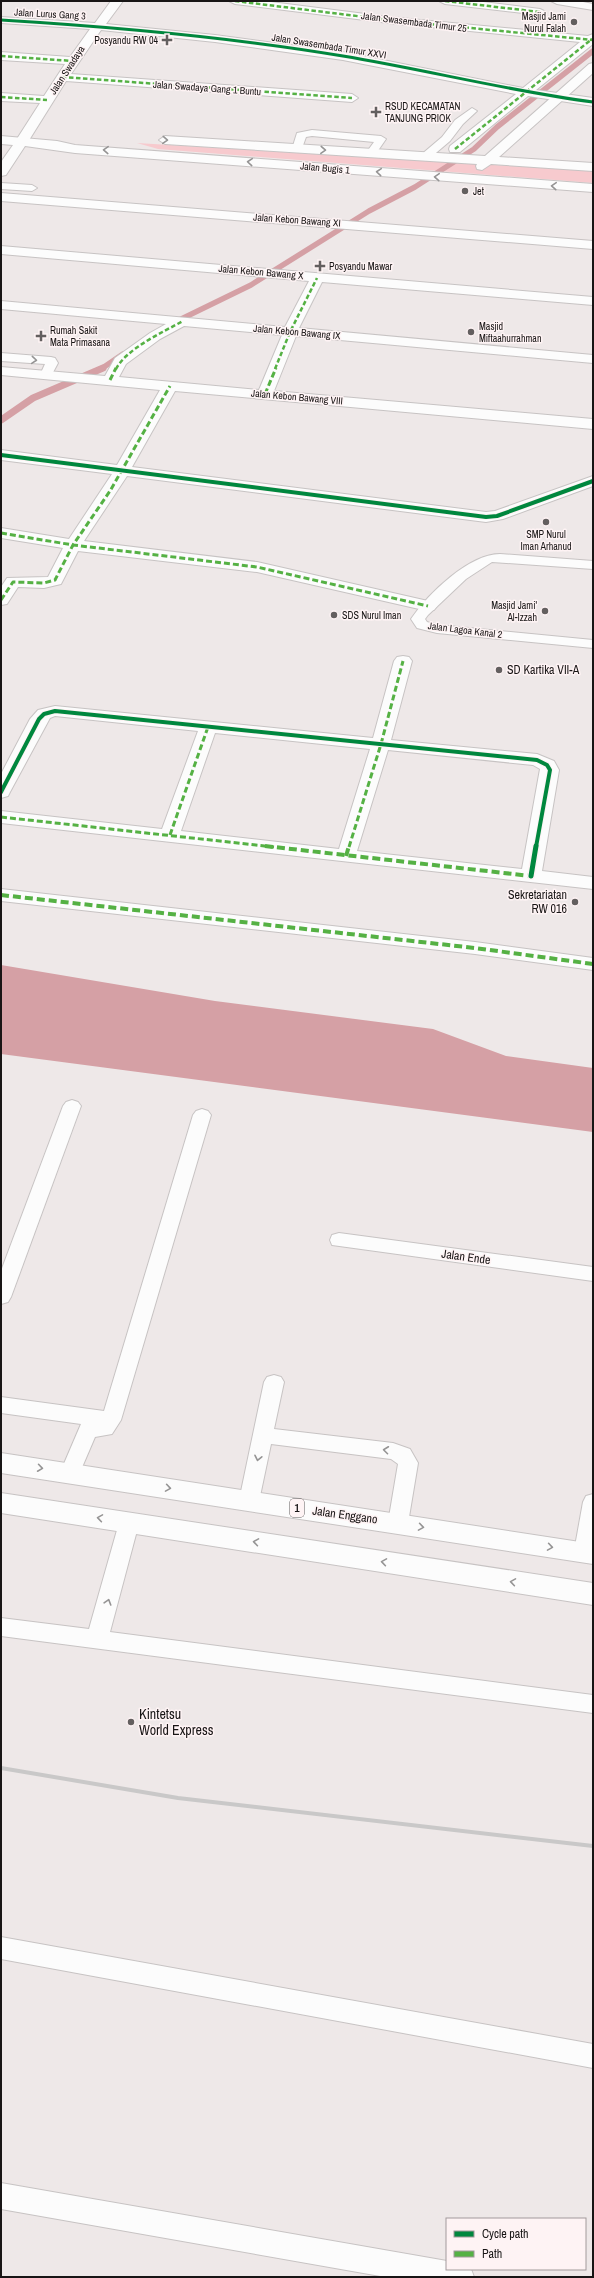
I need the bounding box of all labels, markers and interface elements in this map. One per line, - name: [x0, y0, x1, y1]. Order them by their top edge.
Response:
- street label: Jalan Lurus Gang 3: [14, 6, 87, 22]
- street label: Jalan Swasembada Timur 25: [360, 9, 468, 35]
- place label: Masjid Jami Nurul Falah: [522, 10, 566, 35]
- marker: Masjid Jami Nurul Falah: [569, 17, 579, 27]
- street label: Jalan Swasembada Timur XXVI: [271, 31, 387, 61]
- place label: Posyandu RW 04: [94, 34, 158, 47]
- marker: Posyandu RW 04: [161, 34, 173, 46]
- street label: Jalan Swadaya: [46, 43, 88, 97]
- street label: Jalan Swadaya Gang 1 Buntu: [152, 78, 262, 98]
- place label: RSUD KECAMATAN TANJUNG PRIOK: [385, 100, 460, 125]
- marker: RSUD KECAMATAN TANJUNG PRIOK: [370, 106, 382, 118]
- one-way arrow: [162, 135, 168, 144]
- one-way arrow: [103, 146, 109, 155]
- one-way arrow: [320, 146, 326, 154]
- one-way arrow: [247, 157, 253, 166]
- street label: Jalan Bugis 1: [300, 159, 351, 177]
- one-way arrow: [376, 168, 382, 177]
- one-way arrow: [434, 172, 440, 181]
- one-way arrow: [551, 181, 557, 190]
- place label: Jet: [473, 185, 485, 198]
- marker: Jet: [460, 186, 470, 196]
- street label: Jalan Kebon Bawang XI: [253, 210, 341, 230]
- marker: Posyandu Mawar: [314, 260, 326, 272]
- place label: Posyandu Mawar: [329, 260, 393, 273]
- street label: Jalan Kebon Bawang X: [218, 262, 305, 282]
- place label: Masjid Miftaahurrahman: [479, 320, 541, 345]
- street label: Jalan Kebon Bawang IX: [253, 322, 342, 342]
- place label: Rumah Sakit Mata Primasana: [50, 324, 111, 349]
- marker: Masjid Miftaahurrahman: [466, 327, 476, 337]
- marker: Rumah Sakit Mata Primasana: [35, 330, 47, 342]
- one-way arrow: [31, 355, 37, 364]
- street label: Jalan Kebon Bawang VIII: [251, 387, 343, 407]
- marker: SMP Nurul Iman Arhanud: [541, 517, 551, 527]
- place label: SMP Nurul Iman Arhanud: [520, 528, 572, 553]
- place label: Masjid Jami' Al-Izzah: [491, 599, 537, 624]
- marker: Masjid Jami' Al-Izzah: [540, 606, 550, 616]
- place label: SDS Nurul Iman: [342, 609, 401, 622]
- marker: SDS Nurul Iman: [329, 610, 339, 620]
- street label: Jalan Lagoa Kanal 2: [427, 619, 503, 641]
- place label: SD Kartika VII-A: [507, 662, 580, 678]
- marker: SD Kartika VII-A: [494, 665, 504, 675]
- place label: Sekretariatan RW 016: [508, 887, 567, 917]
- marker: Sekretariatan RW 016: [570, 897, 580, 907]
- street label: Jalan Ende: [441, 1246, 491, 1268]
- one-way arrow: [383, 1446, 389, 1455]
- one-way arrow: [254, 1455, 262, 1461]
- one-way arrow: [37, 1463, 43, 1472]
- one-way arrow: [165, 1483, 171, 1492]
- road number: 1: [290, 1499, 304, 1517]
- street label: Jalan Enggano: [311, 1503, 379, 1527]
- one-way arrow: [97, 1514, 103, 1523]
- one-way arrow: [418, 1522, 424, 1530]
- one-way arrow: [253, 1538, 259, 1547]
- one-way arrow: [546, 1542, 553, 1551]
- one-way arrow: [381, 1558, 387, 1567]
- one-way arrow: [510, 1578, 516, 1586]
- one-way arrow: [103, 1599, 112, 1606]
- place label: Kintetsu World Express: [139, 1705, 214, 1739]
- marker: Kintetsu World Express: [126, 1717, 136, 1727]
- legend: [446, 2218, 586, 2270]
- text: Cycle path: [482, 2226, 529, 2242]
- text: Path: [482, 2246, 502, 2262]

